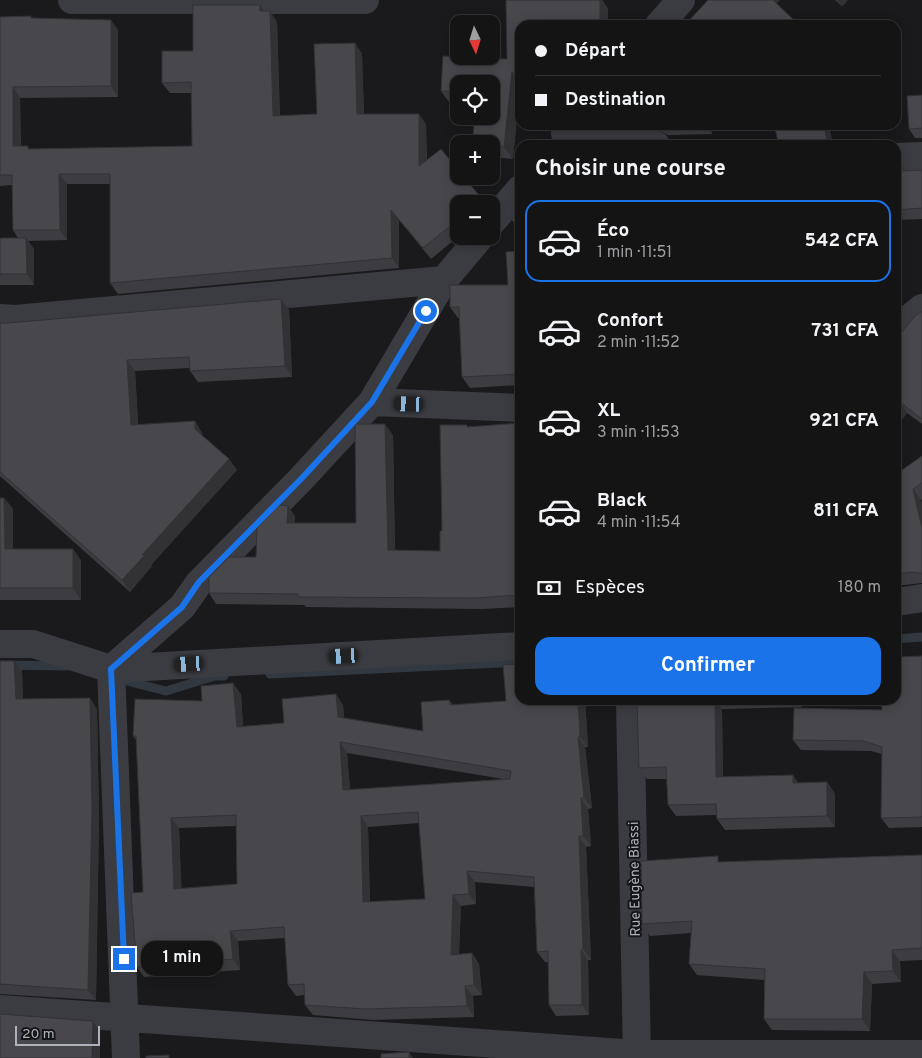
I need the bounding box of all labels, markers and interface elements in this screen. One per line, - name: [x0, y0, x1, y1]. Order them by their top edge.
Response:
- north arrow: [450, 15, 500, 65]
- map controls: [450, 15, 500, 245]
- text: Départ: [565, 39, 626, 63]
- button: locate: [450, 75, 500, 125]
- text: Destination: [565, 88, 666, 112]
- button: +: [450, 135, 500, 185]
- text: Choisir une course: [535, 156, 726, 183]
- button: −: [450, 195, 500, 245]
- icon: car: [537, 219, 582, 264]
- text: Éco: [597, 219, 629, 243]
- text: 542 CFA: [804, 229, 879, 253]
- text: 1 min · 11:51: [597, 243, 672, 263]
- route start: [415, 300, 437, 322]
- icon: car: [537, 309, 582, 354]
- text: Confort: [597, 309, 663, 333]
- text: 731 CFA: [811, 319, 879, 343]
- text: 2 min · 11:52: [597, 333, 680, 353]
- car: [393, 396, 424, 412]
- icon: car: [537, 399, 582, 444]
- text: XL: [597, 399, 620, 423]
- text: 921 CFA: [809, 409, 879, 433]
- text: 3 min · 11:53: [597, 423, 680, 443]
- icon: car: [537, 489, 582, 534]
- text: Black: [597, 489, 647, 513]
- text: 811 CFA: [813, 499, 879, 523]
- text: 4 min · 11:54: [597, 513, 681, 533]
- icon: cash: [535, 574, 563, 602]
- text: Espèces: [575, 576, 645, 600]
- text: 180 m: [838, 578, 881, 598]
- button: Confirmer: [535, 637, 881, 695]
- car: [328, 648, 359, 664]
- car: [173, 656, 204, 672]
- street label: Rue Eugène Biassi: [626, 821, 645, 937]
- callout: 1 min: [142, 942, 224, 976]
- route end: [113, 948, 135, 970]
- text: 1 min: [163, 948, 201, 968]
- scale bar: [15, 1023, 100, 1046]
- text: 20 m: [22, 1026, 55, 1043]

